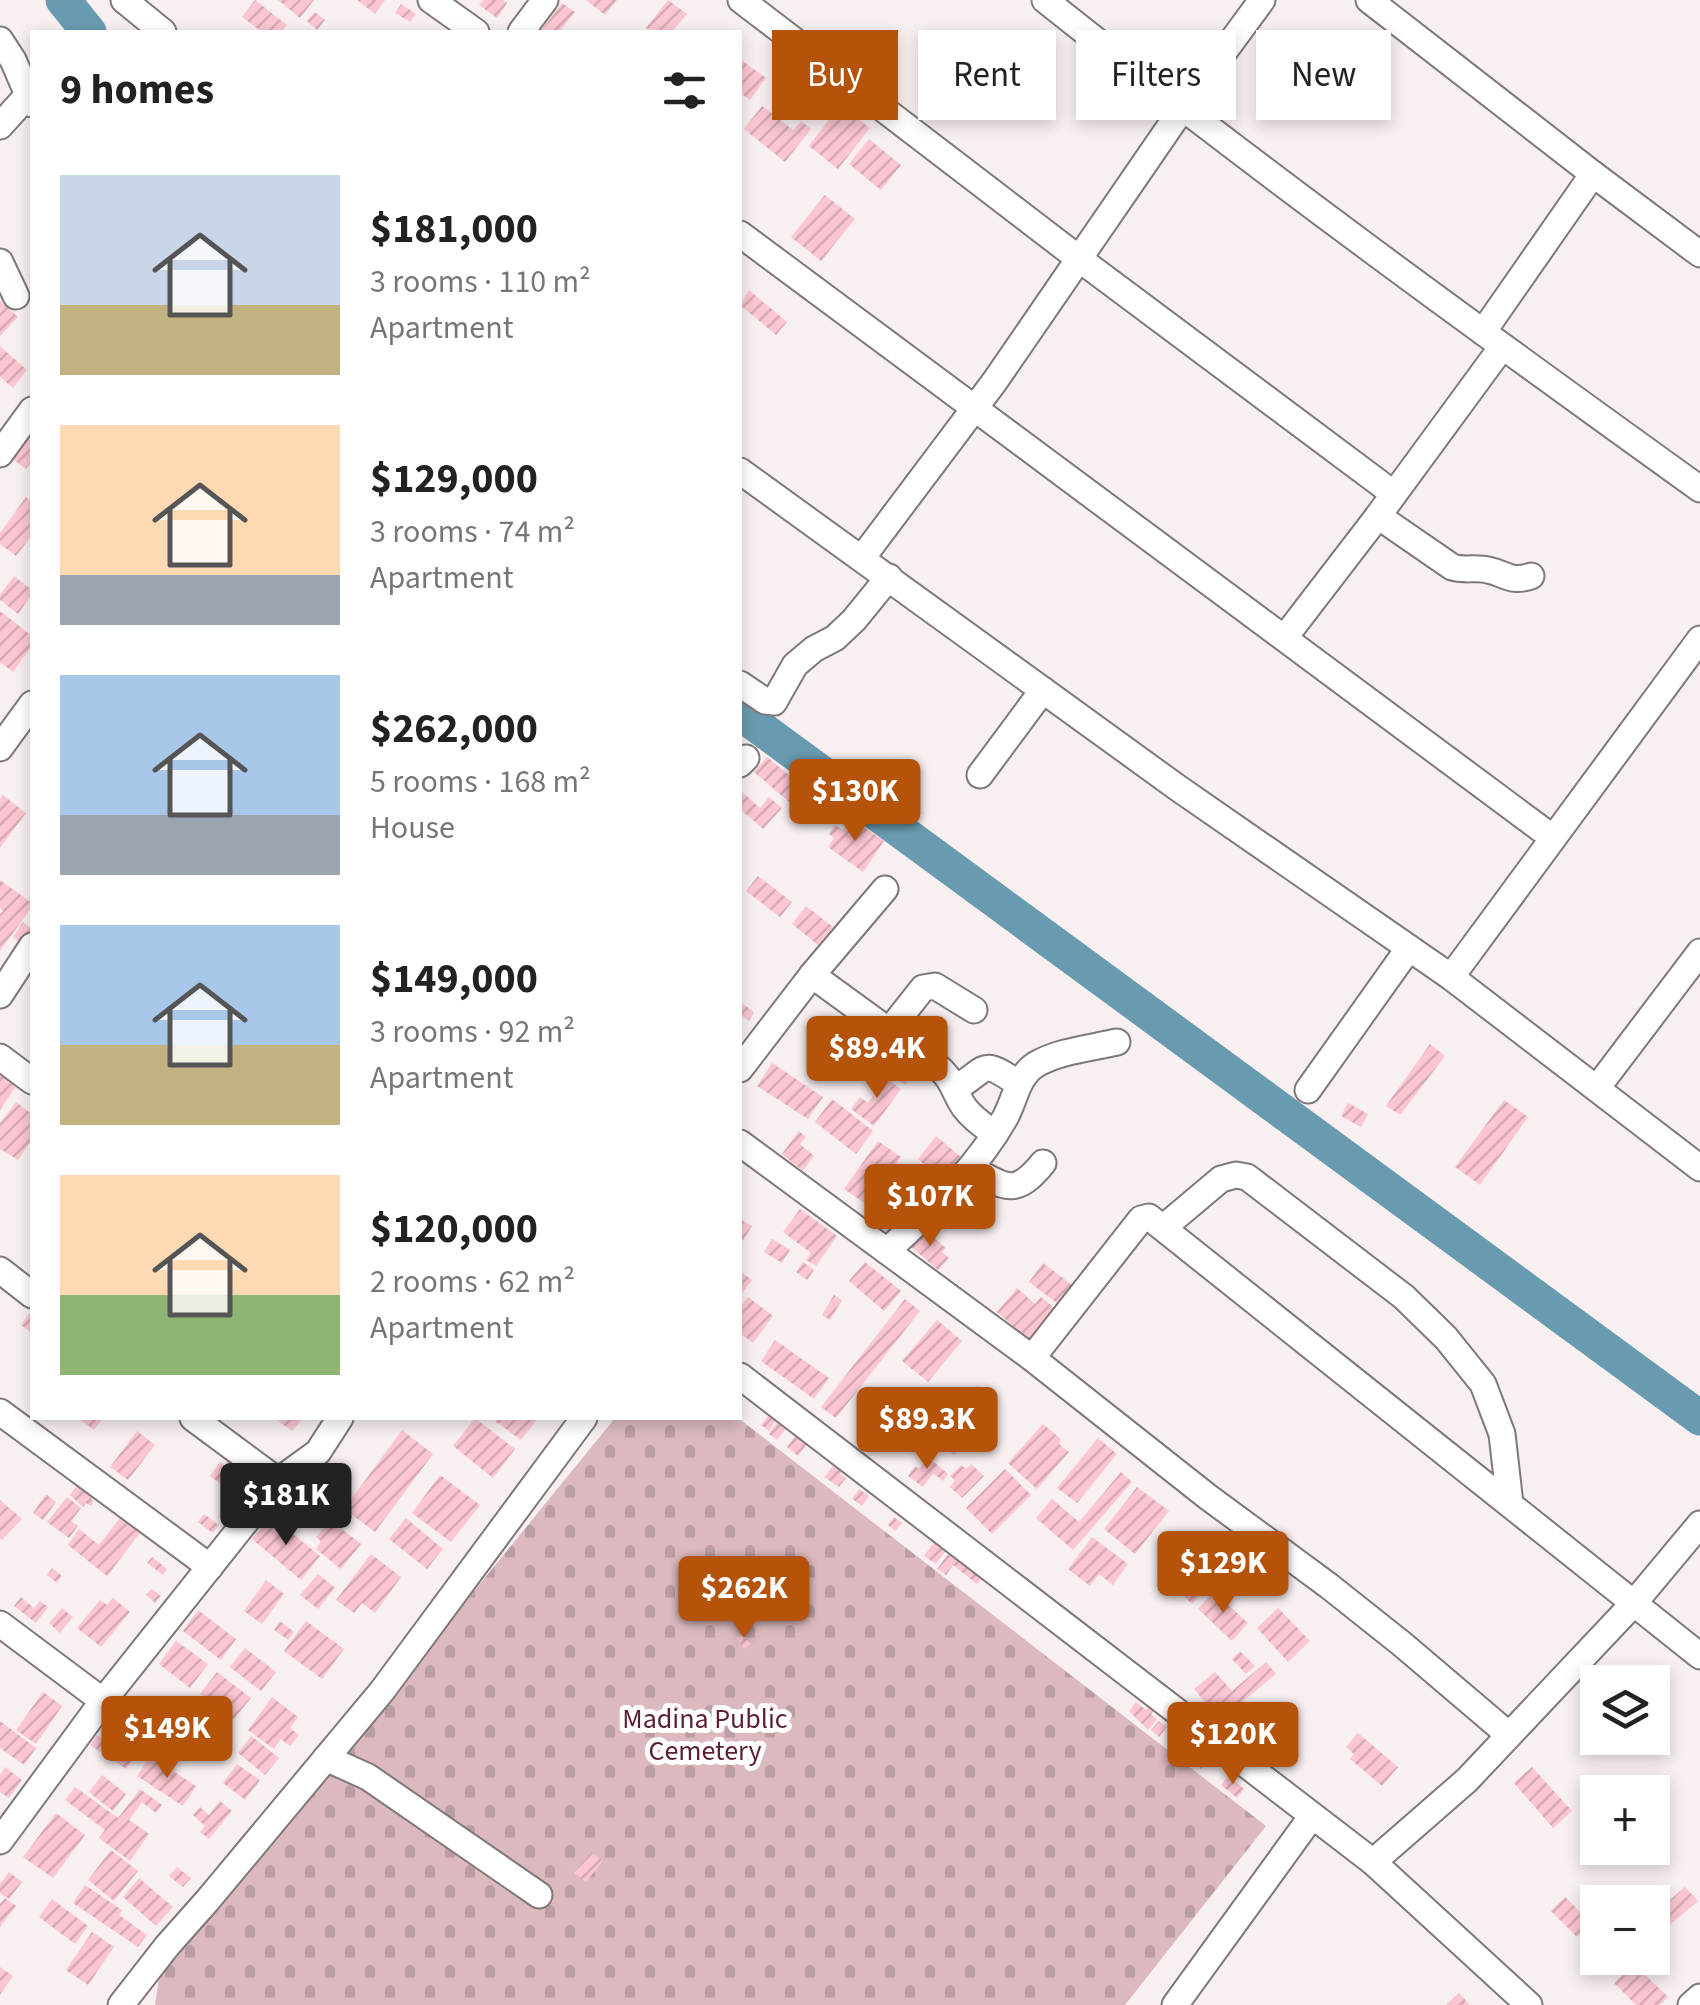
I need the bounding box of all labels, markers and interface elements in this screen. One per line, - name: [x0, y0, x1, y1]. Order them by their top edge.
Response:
- chip: Buy: [772, 30, 898, 120]
- chip: Rent: [918, 30, 1056, 120]
- chip: Filters: [1076, 30, 1236, 120]
- chip: New: [1256, 30, 1391, 120]
- text: 9 homes: [60, 60, 214, 120]
- icon: filters: [657, 63, 712, 118]
- text: $181,000: [370, 199, 538, 259]
- icon: home: [140, 215, 260, 335]
- text: 3 rooms · 110 m²: [370, 259, 591, 305]
- text: Apartment: [370, 305, 513, 351]
- text: $129,000: [370, 449, 538, 509]
- icon: home: [140, 465, 260, 585]
- text: 3 rooms · 74 m²: [370, 509, 575, 555]
- text: Apartment: [370, 555, 513, 601]
- text: $262,000: [370, 699, 538, 759]
- icon: home: [140, 715, 260, 835]
- text: 5 rooms · 168 m²: [370, 759, 591, 805]
- pin: $130K: [785, 759, 925, 844]
- text: $130K: [811, 768, 899, 814]
- text: House: [370, 805, 455, 851]
- text: $149,000: [370, 949, 538, 1009]
- icon: home: [140, 965, 260, 1085]
- text: 3 rooms · 92 m²: [370, 1009, 575, 1055]
- pin: $89.4K: [796, 1016, 958, 1101]
- text: $89.4K: [829, 1025, 925, 1071]
- text: Apartment: [370, 1055, 513, 1101]
- pin: $107K: [860, 1164, 1000, 1249]
- text: $107K: [886, 1173, 974, 1219]
- text: $120,000: [370, 1199, 538, 1259]
- icon: home: [140, 1215, 260, 1335]
- text: 2 rooms · 62 m²: [370, 1259, 575, 1305]
- text: Apartment: [370, 1305, 513, 1351]
- pin: $89.3K: [846, 1387, 1008, 1472]
- text: $89.3K: [879, 1396, 975, 1442]
- pin: $181K: [216, 1463, 356, 1548]
- text: $181K: [242, 1472, 330, 1518]
- pin: $129K: [1153, 1531, 1293, 1616]
- text: $129K: [1179, 1540, 1267, 1586]
- pin: $262K: [674, 1556, 814, 1641]
- text: $262K: [700, 1565, 788, 1611]
- map controls: [1580, 1665, 1670, 1975]
- button: layers: [1580, 1665, 1670, 1755]
- pin: $149K: [97, 1696, 237, 1781]
- park label: Madina Public Cemetery: [622, 1699, 788, 1771]
- pin: $120K: [1163, 1702, 1303, 1787]
- text: $149K: [123, 1705, 211, 1751]
- text: $120K: [1189, 1711, 1277, 1757]
- button: +: [1580, 1775, 1670, 1865]
- button: −: [1580, 1885, 1670, 1975]

